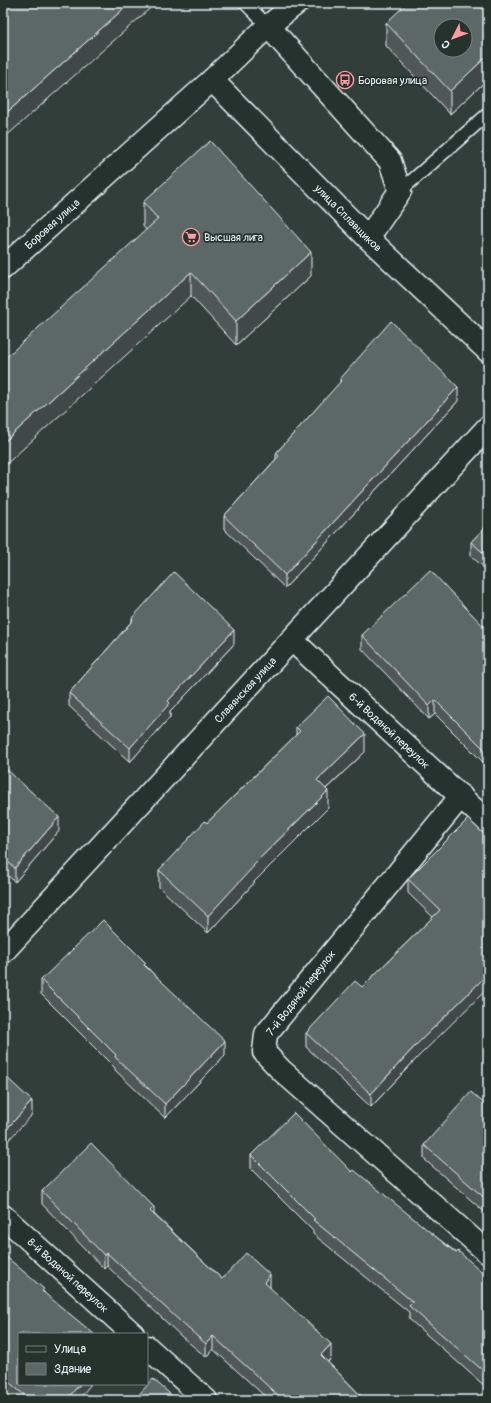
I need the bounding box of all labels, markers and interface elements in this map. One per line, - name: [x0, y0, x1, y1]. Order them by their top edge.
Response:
- north arrow: [433, 18, 473, 58]
- text: С: [439, 37, 453, 51]
- bus stop icon: Боровая улица: [335, 70, 355, 90]
- place label: Боровая улица: [358, 74, 427, 87]
- street label: улица Сплавщиков: [312, 181, 385, 254]
- street label: Боровая улица: [22, 196, 82, 252]
- supermarket icon: Высшая лига: [181, 227, 201, 247]
- place label: Высшая лига: [204, 231, 263, 244]
- street label: Славянская улица: [212, 654, 279, 725]
- street label: 6-й Водяной переулок: [346, 690, 433, 771]
- street label: 7-й Водяной переулок: [264, 947, 339, 1038]
- street label: 8-й Водяной переулок: [25, 1235, 112, 1315]
- legend: [18, 1333, 148, 1385]
- text: Улица: [54, 1342, 86, 1357]
- text: Здание: [54, 1362, 91, 1377]

